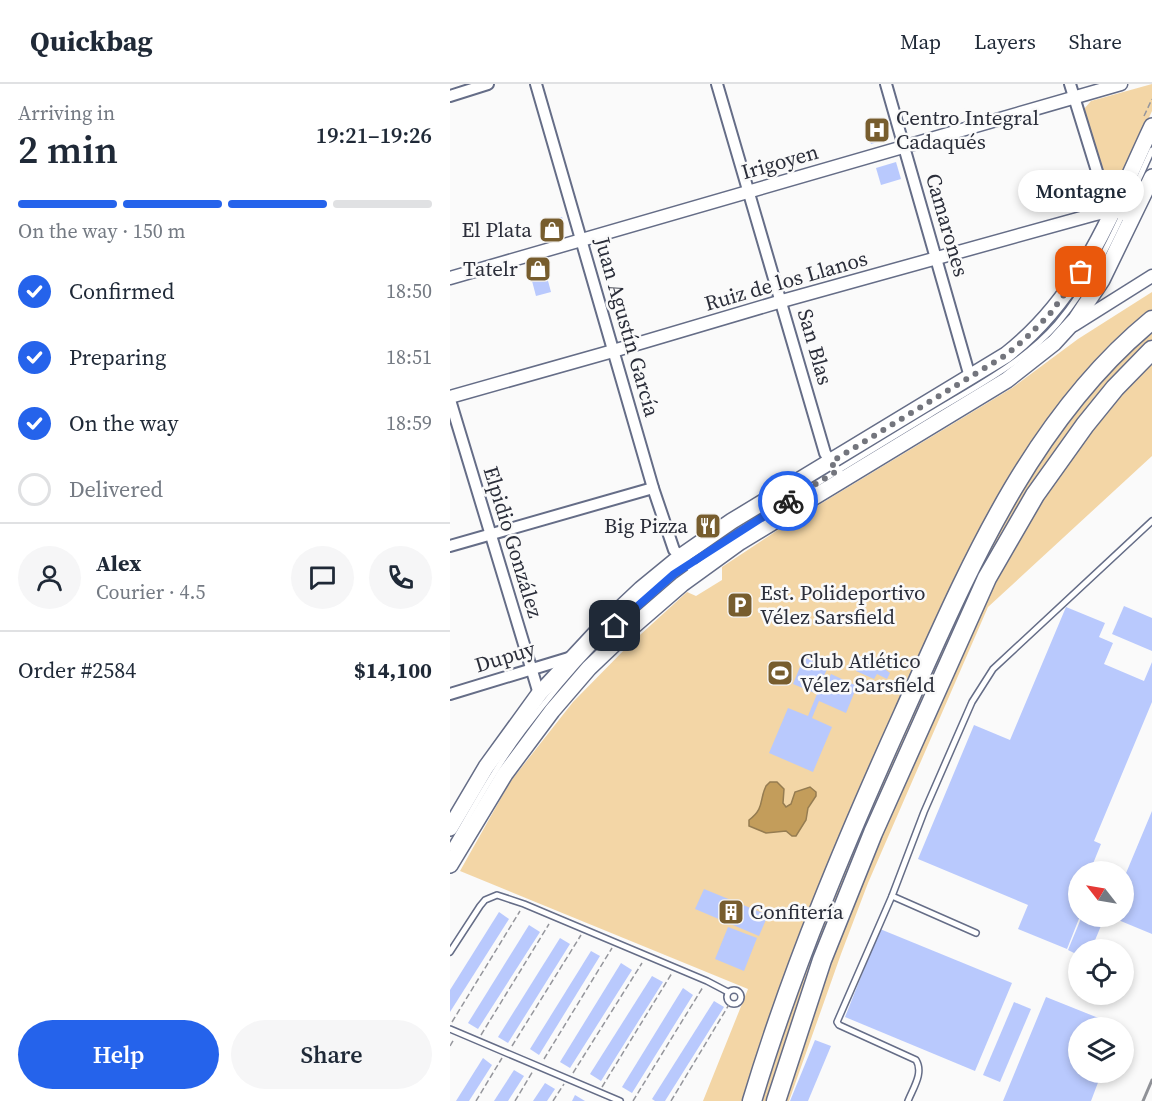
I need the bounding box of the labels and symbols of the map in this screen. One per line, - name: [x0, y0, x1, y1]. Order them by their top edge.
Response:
- place label: Centro Integral Cadaqués: [896, 103, 1039, 156]
- hospital icon: Centro Integral Cadaqués: [862, 115, 892, 145]
- street label: Irigoyen: [738, 137, 822, 186]
- street label: Camarones: [919, 170, 976, 280]
- callout: Montagne: [1018, 170, 1144, 212]
- place label: El Plata: [462, 215, 532, 244]
- shop icon: El Plata: [537, 215, 567, 245]
- street label: Juan Agustín García: [588, 233, 667, 420]
- street label: Ruiz de los Llanos: [701, 243, 871, 318]
- pin: [1055, 246, 1106, 297]
- place label: Tatelr: [463, 254, 518, 283]
- shop icon: Tatelr: [523, 254, 553, 284]
- street label: San Blas: [791, 305, 840, 388]
- street label: Elpidio González: [477, 463, 550, 622]
- courier: [758, 471, 818, 531]
- place label: Big Pizza: [604, 511, 688, 540]
- restaurant icon: Big Pizza: [693, 511, 723, 541]
- place label: Est. Polideportivo Vélez Sarsfield: [760, 578, 926, 631]
- parking icon: Est. Polideportivo Vélez Sarsfield: [725, 590, 755, 620]
- pin: [589, 600, 640, 651]
- street label: Dupuy: [471, 634, 539, 679]
- place label: Club Atlético Vélez Sarsfield: [800, 646, 935, 699]
- sports icon: Club Atlético Vélez Sarsfield: [765, 658, 795, 688]
- north arrow: [1068, 861, 1134, 927]
- building icon: Confitería: [716, 897, 746, 927]
- place label: Confitería: [750, 897, 844, 926]

